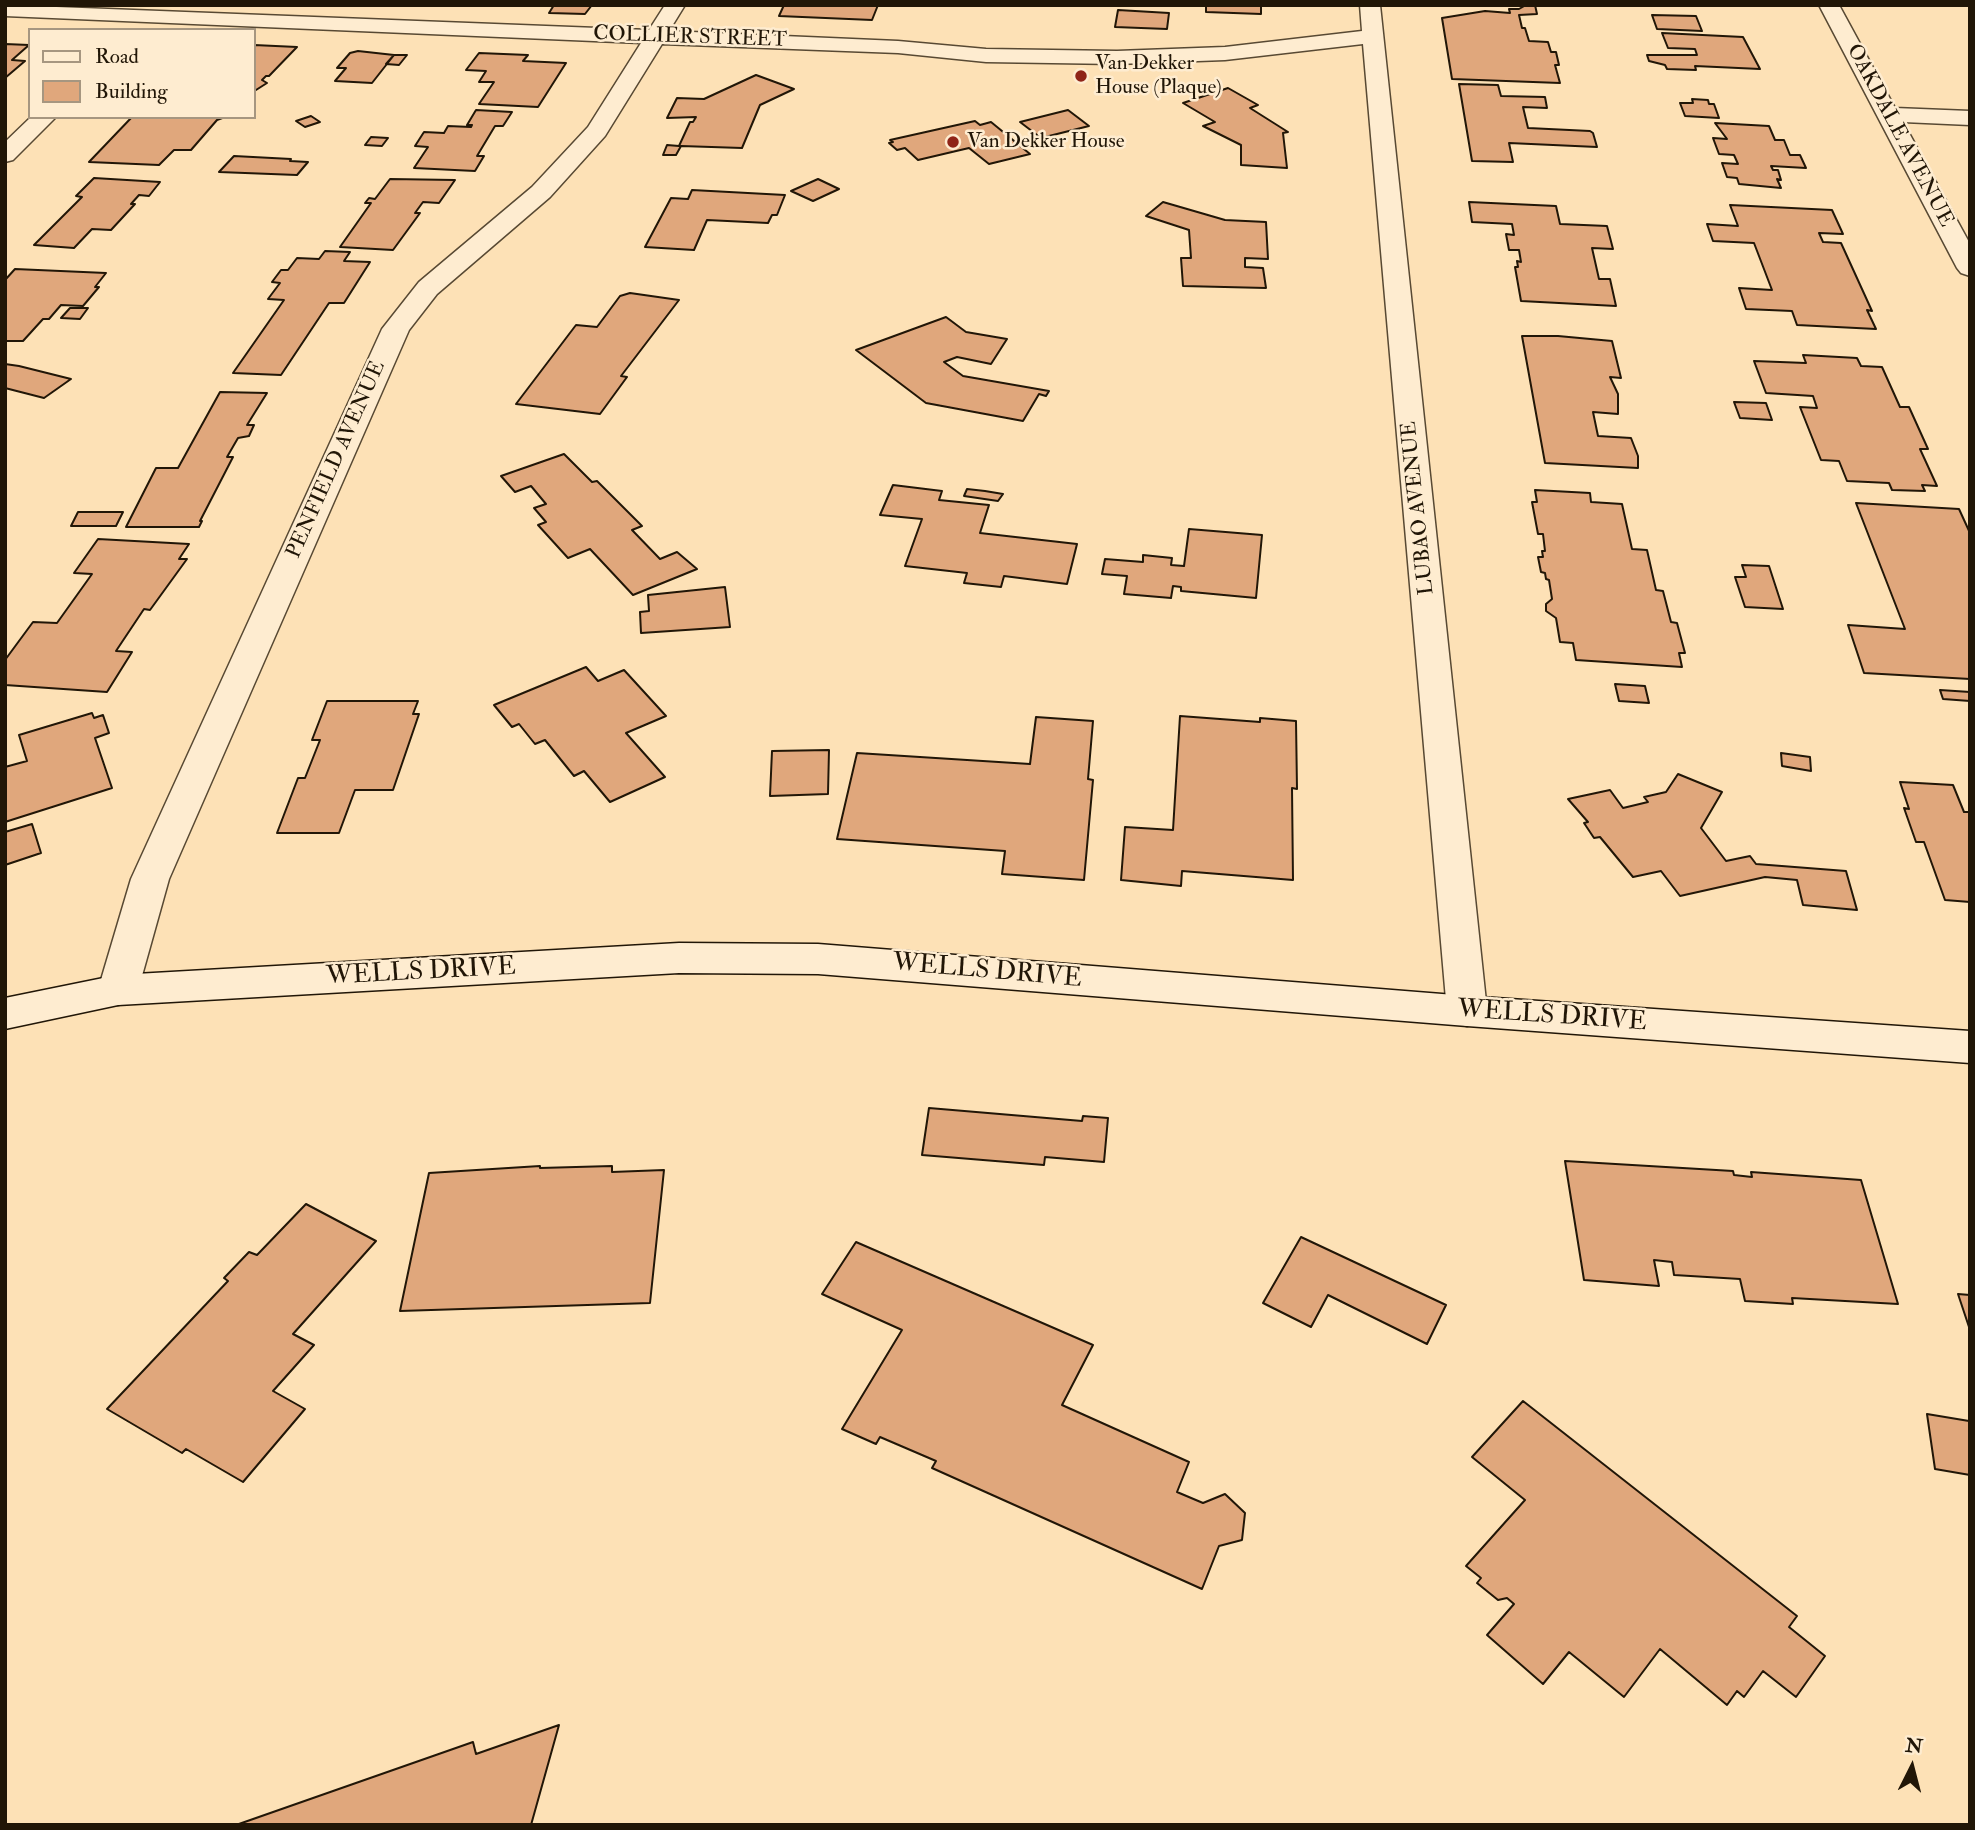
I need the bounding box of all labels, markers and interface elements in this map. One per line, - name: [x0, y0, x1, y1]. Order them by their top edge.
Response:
- street label: COLLIER STREET: [593, 22, 787, 54]
- legend: [28, 28, 256, 119]
- street label: OAKDALE AVENUE: [1840, 40, 1958, 232]
- text: Road: [95, 43, 139, 70]
- place label: Van Dekker House (Plaque): [1095, 51, 1222, 101]
- marker: Van Dekker House (Plaque): [1073, 68, 1089, 84]
- text: Building: [95, 78, 168, 105]
- place label: Van Dekker House: [967, 129, 1124, 155]
- marker: Van Dekker House: [945, 134, 961, 150]
- street label: PENFIELD AVENUE: [282, 357, 392, 563]
- street label: LUBAO AVENUE: [1397, 420, 1441, 596]
- street label: WELLS DRIVE: [891, 948, 1083, 996]
- street label: WELLS DRIVE: [325, 952, 517, 994]
- street label: WELLS DRIVE: [1456, 995, 1648, 1039]
- north arrow: [1877, 1732, 1947, 1802]
- text: N: [1904, 1733, 1924, 1759]

